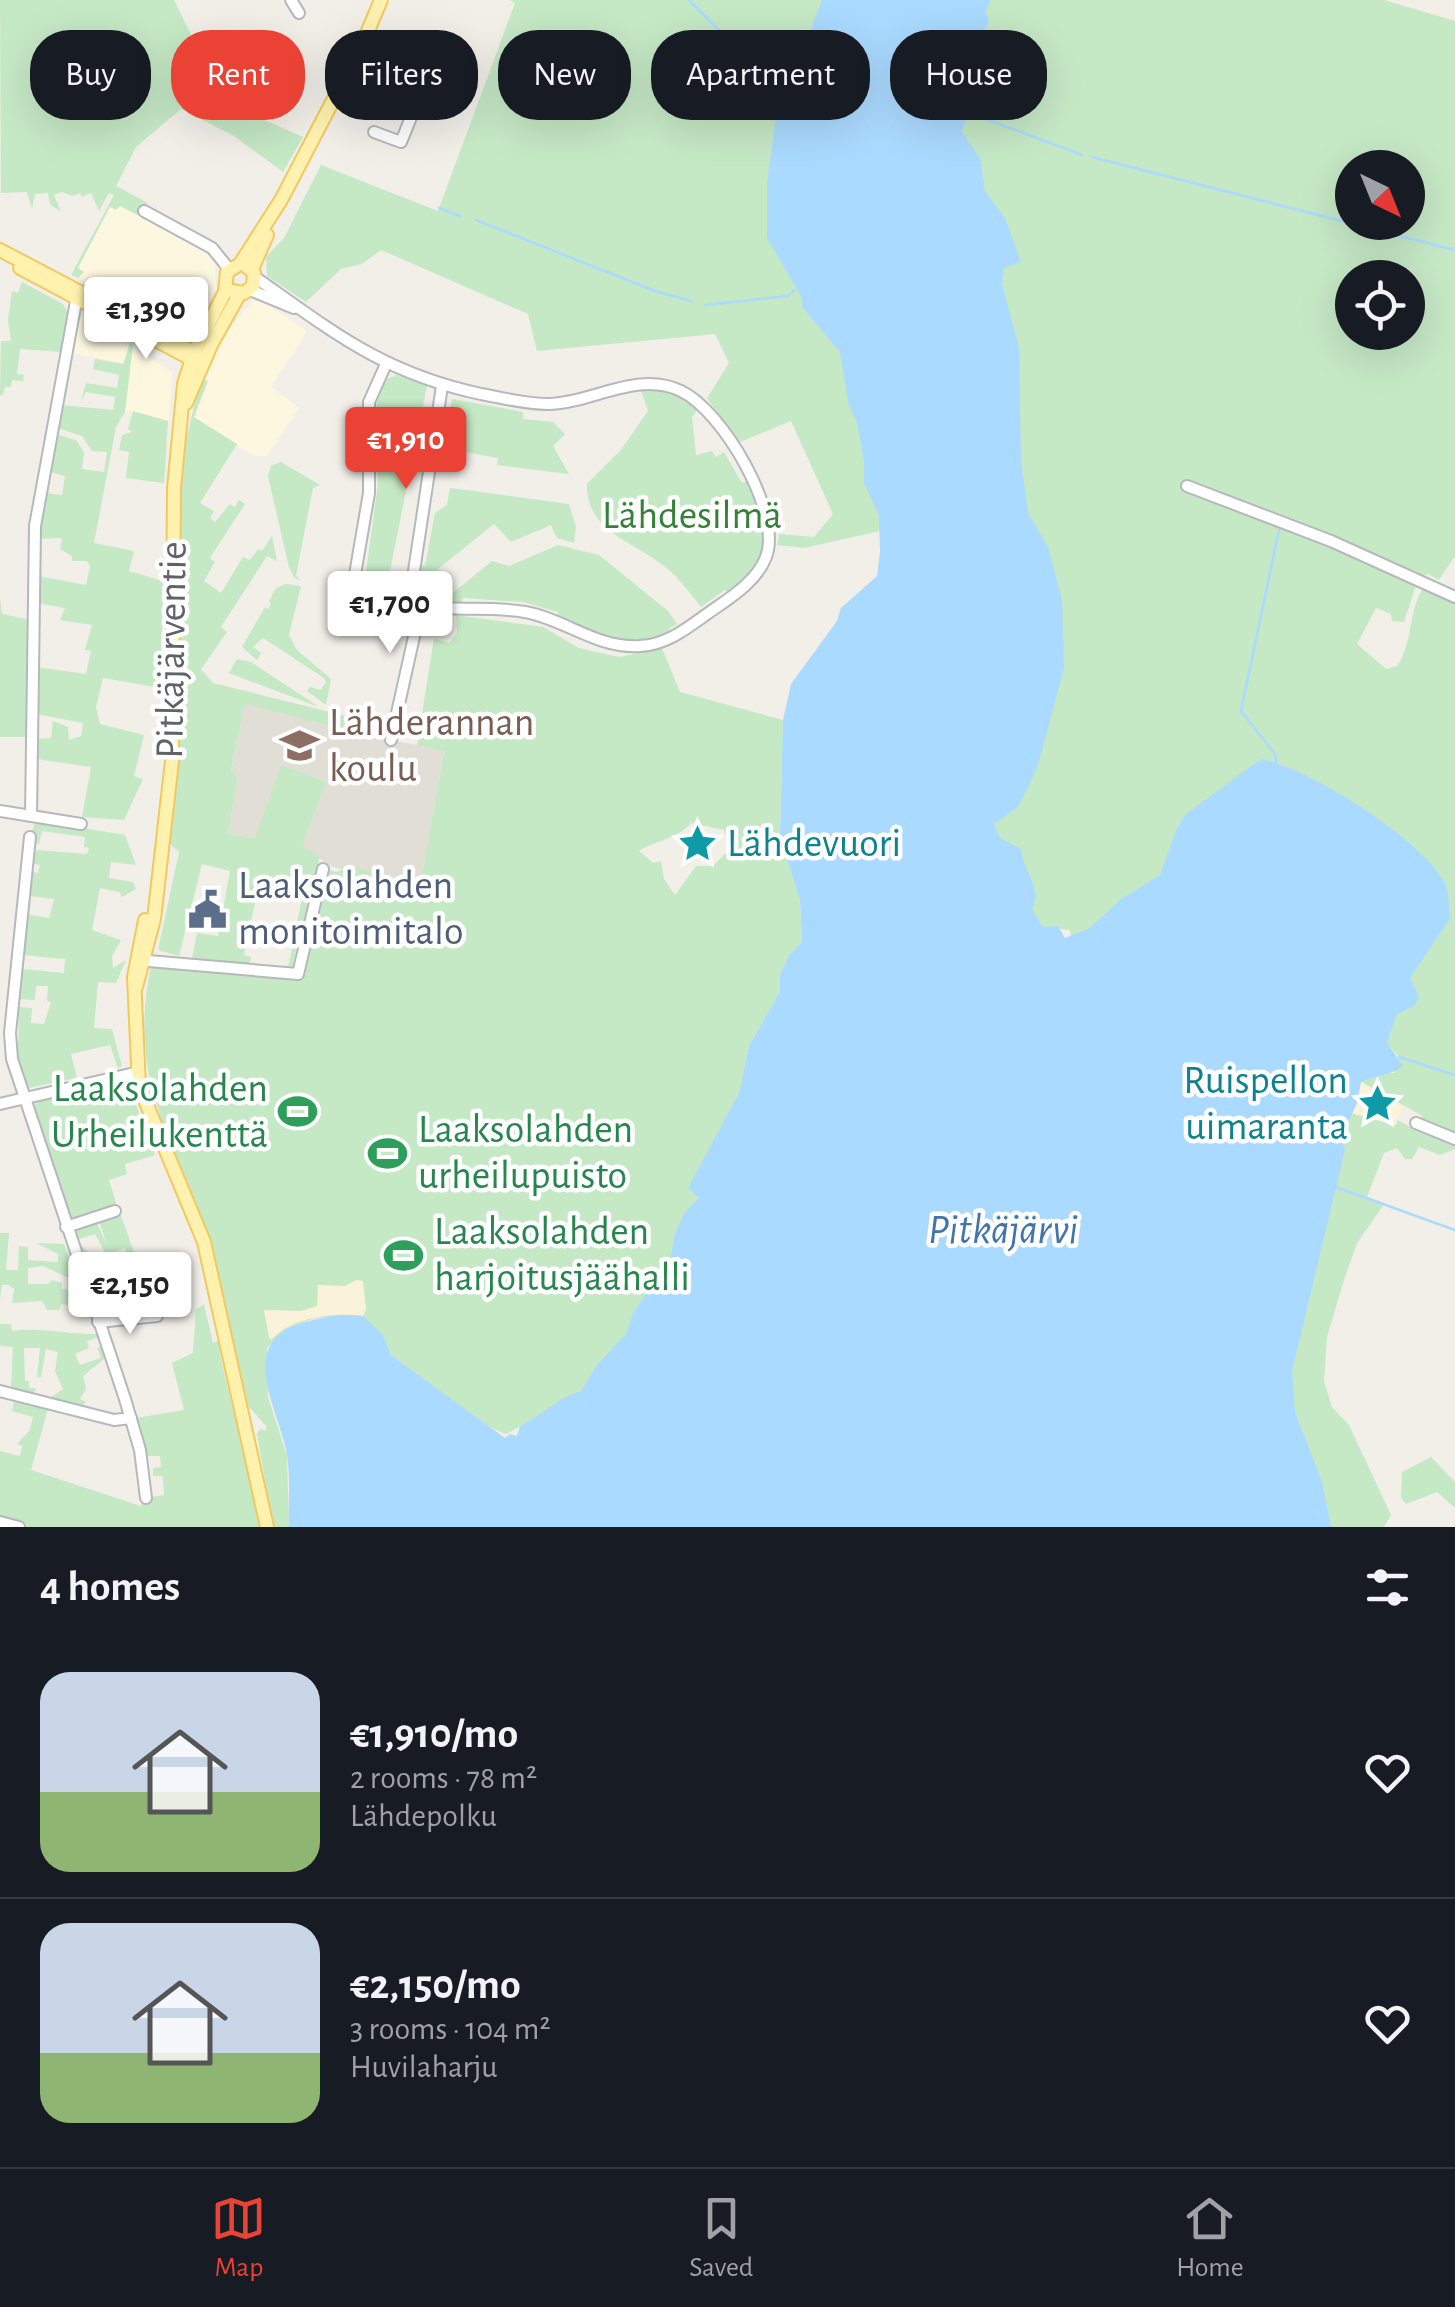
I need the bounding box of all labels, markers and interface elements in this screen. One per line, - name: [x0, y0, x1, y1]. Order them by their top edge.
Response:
- chip: Buy: [30, 30, 151, 120]
- chip: Rent: [171, 30, 305, 120]
- chip: Filters: [325, 30, 478, 120]
- chip: New: [498, 30, 631, 120]
- chip: Apartment: [651, 30, 870, 120]
- chip: House: [890, 30, 1047, 120]
- north arrow: [1335, 150, 1425, 240]
- map controls: [1335, 150, 1425, 350]
- button: locate: [1335, 260, 1425, 350]
- pin: €1,390: [65, 277, 227, 362]
- text: €1,390: [106, 293, 186, 325]
- pin: €1,910: [325, 407, 487, 492]
- text: €1,910: [367, 423, 445, 455]
- park label: Lähdesilmä: [602, 496, 782, 536]
- street label: Pitkäjärventie: [150, 541, 194, 759]
- pin: €1,700: [309, 571, 471, 656]
- text: €1,700: [350, 587, 430, 619]
- place label: Lähderannan koulu: [329, 703, 534, 789]
- school or university icon: Lähderannan koulu: [278, 725, 320, 767]
- place icon: Lähdevuori: [676, 823, 718, 865]
- place label: Lähdevuori: [727, 824, 901, 864]
- place label: Laaksolahden monitoimitalo: [238, 866, 464, 952]
- public building icon: Laaksolahden monitoimitalo: [187, 888, 229, 930]
- place label: Ruispellon uimaranta: [1183, 1061, 1348, 1147]
- place label: Laaksolahden Urheilukenttä: [51, 1069, 268, 1155]
- place icon: Ruispellon uimaranta: [1357, 1083, 1399, 1125]
- sports icon: Laaksolahden Urheilukenttä: [277, 1091, 319, 1133]
- place label: Laaksolahden urheilupuisto: [418, 1110, 633, 1196]
- sports icon: Laaksolahden urheilupuisto: [367, 1132, 409, 1174]
- water label: Pitkäjärvi: [928, 1209, 1078, 1252]
- place label: Laaksolahden harjoitusjäähalli: [434, 1212, 690, 1298]
- sports icon: Laaksolahden harjoitusjäähalli: [383, 1234, 425, 1276]
- pin: €2,150: [49, 1252, 211, 1337]
- text: €2,150: [90, 1268, 170, 1300]
- icon: filters: [1360, 1560, 1415, 1615]
- text: 4 homes: [40, 1566, 180, 1608]
- icon: home: [120, 1712, 240, 1832]
- text: €1,910/mo: [350, 1713, 518, 1755]
- icon: heart: [1360, 1745, 1415, 1800]
- text: 2 rooms · 78 m²: [350, 1762, 537, 1794]
- text: Lähdepolku: [350, 1800, 497, 1832]
- icon: home: [120, 1963, 240, 2083]
- text: €2,150/mo: [350, 1964, 521, 2006]
- icon: heart: [1360, 1996, 1415, 2051]
- text: 3 rooms · 104 m²: [350, 2013, 551, 2045]
- text: Huvilaharju: [350, 2051, 498, 2083]
- tab: Map: [211, 2191, 266, 2285]
- tab: Saved: [689, 2191, 753, 2285]
- tab: Home: [1176, 2191, 1244, 2285]

